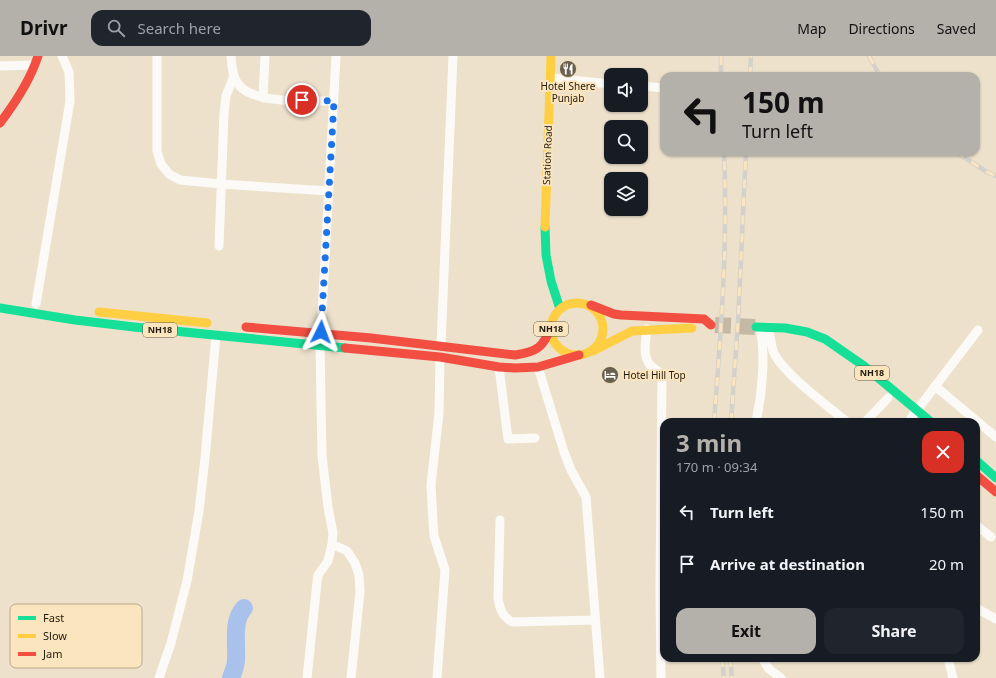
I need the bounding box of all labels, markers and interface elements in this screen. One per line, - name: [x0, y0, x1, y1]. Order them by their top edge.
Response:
- search box: [91, 10, 371, 46]
- text: Drivr: [20, 15, 67, 41]
- icon: search: [105, 17, 127, 39]
- text: Search here: [137, 18, 221, 38]
- text: Map: [797, 19, 826, 38]
- text: Directions: [848, 19, 915, 38]
- text: Saved: [937, 19, 976, 38]
- restaurant icon: Hotel Shere Punjab: [558, 59, 578, 79]
- map controls: [604, 68, 648, 216]
- button: sound: [604, 68, 648, 112]
- place label: Hotel Shere Punjab: [541, 79, 596, 105]
- pin: [285, 83, 319, 117]
- text: 150 m: [742, 83, 825, 121]
- icon: left: [676, 88, 728, 140]
- icon: arrive: [291, 89, 313, 111]
- text: Turn left: [742, 119, 813, 143]
- button: search: [604, 120, 648, 164]
- street label: Station Road: [539, 125, 555, 185]
- button: layers: [604, 172, 648, 216]
- position arrow: [300, 311, 342, 353]
- road number: NH18: [534, 322, 568, 336]
- road number: NH18: [143, 323, 177, 337]
- hotel icon: Hotel Hill Top: [600, 365, 620, 385]
- road number: NH18: [855, 366, 889, 380]
- place label: Hotel Hill Top: [623, 368, 686, 382]
- text: 3 min: [676, 426, 742, 459]
- button: close: [922, 431, 964, 473]
- text: 170 m · 09:34: [676, 458, 757, 476]
- icon: left: [676, 501, 698, 523]
- text: Turn left: [710, 502, 774, 522]
- text: 150 m: [920, 502, 964, 522]
- icon: arrive: [676, 553, 698, 575]
- text: Arrive at destination: [710, 554, 865, 574]
- text: 20 m: [929, 554, 964, 574]
- legend: [10, 604, 142, 668]
- button: Exit: [676, 608, 816, 654]
- button: Share: [824, 608, 964, 654]
- text: Fast: [43, 610, 64, 625]
- text: Slow: [43, 628, 67, 643]
- text: Jam: [42, 646, 62, 661]

